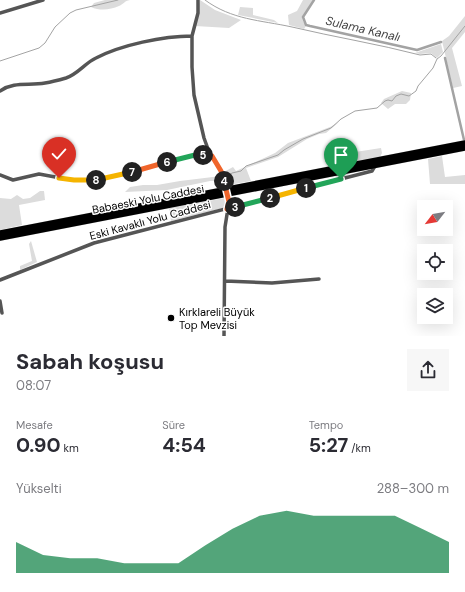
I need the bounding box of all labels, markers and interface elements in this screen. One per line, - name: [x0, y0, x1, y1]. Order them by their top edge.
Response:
- water label: Sulama Kanalı: [324, 13, 402, 45]
- pin: [42, 137, 76, 178]
- pin: [324, 138, 358, 179]
- icon: check: [48, 143, 70, 165]
- icon: arrive: [330, 144, 352, 166]
- pin: 5: [193, 145, 213, 165]
- text: 5: [200, 148, 206, 162]
- pin: 6: [157, 152, 177, 172]
- text: 6: [164, 155, 170, 169]
- pin: 7: [122, 162, 142, 182]
- text: 7: [129, 165, 135, 179]
- pin: 8: [86, 170, 106, 190]
- pin: 4: [214, 171, 234, 191]
- text: 8: [93, 173, 99, 187]
- text: 4: [220, 174, 228, 188]
- pin: 1: [296, 178, 316, 198]
- street label: Babaeski Yolu Caddesi: [91, 181, 205, 217]
- text: 1: [304, 181, 308, 195]
- pin: 2: [260, 188, 280, 208]
- text: 2: [267, 191, 273, 205]
- street label: Eski Kavaklı Yolu Caddesi: [88, 197, 212, 243]
- pin: 3: [225, 197, 245, 217]
- text: 3: [232, 200, 238, 214]
- north arrow: [417, 200, 453, 236]
- map controls: [417, 200, 453, 324]
- button: locate: [417, 244, 453, 280]
- button: layers: [417, 288, 453, 324]
- place label: Kırklareli Büyük Top Mevzisi: [179, 305, 255, 332]
- marker: Kırklareli Büyük Top Mevzisi: [166, 313, 176, 323]
- text: Sabah koşusu: [16, 347, 164, 376]
- button: share: [407, 349, 449, 391]
- text: 08:07: [16, 377, 51, 394]
- text: Mesafe: [16, 418, 53, 432]
- text: Süre: [162, 418, 185, 432]
- text: Tempo: [309, 418, 343, 432]
- text: 0.90: [16, 432, 61, 458]
- text: 4:54: [162, 432, 206, 458]
- text: 5:27: [309, 432, 348, 458]
- text: km: [61, 441, 79, 455]
- text: /km: [348, 441, 371, 455]
- text: Yükselti: [16, 480, 62, 497]
- text: 288–300 m: [377, 480, 449, 497]

